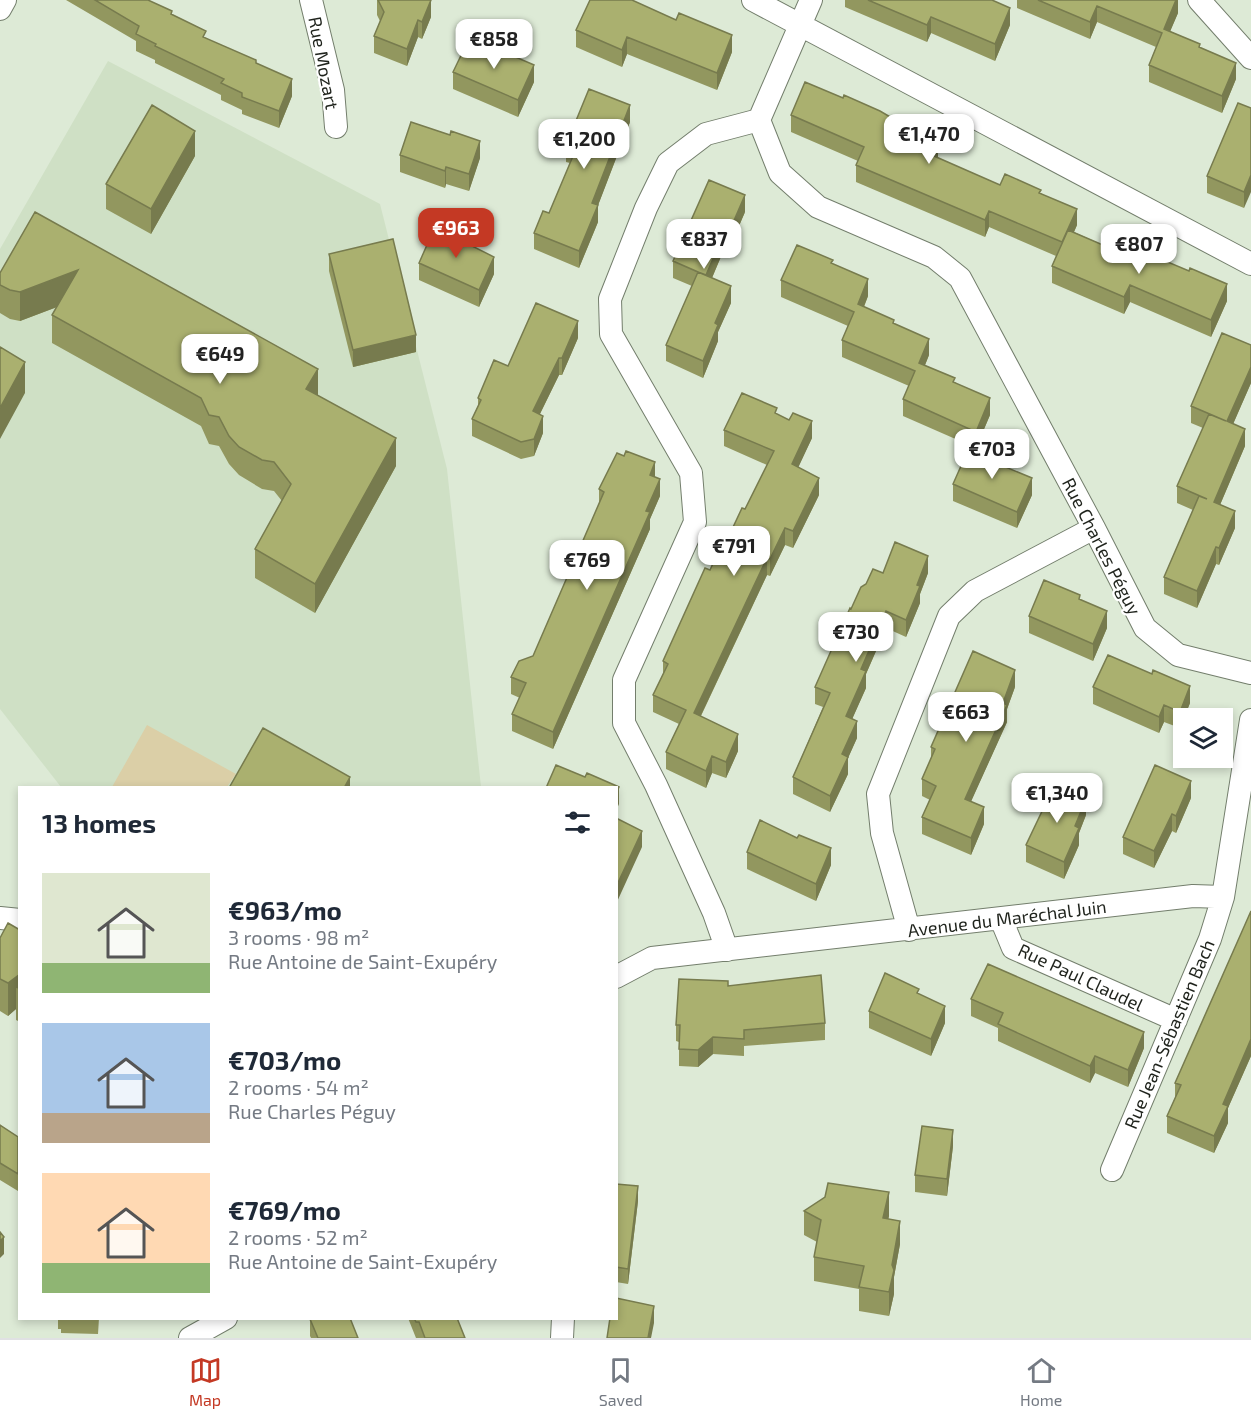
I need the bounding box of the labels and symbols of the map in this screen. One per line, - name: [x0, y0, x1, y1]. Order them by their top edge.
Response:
- street label: Rue Mozart: [304, 15, 344, 111]
- pin: €858: [458, 19, 530, 70]
- pin: €1,470: [880, 114, 978, 165]
- pin: €1,200: [535, 119, 633, 170]
- pin: €963: [420, 208, 492, 259]
- pin: €837: [668, 219, 740, 270]
- pin: €807: [1103, 224, 1175, 275]
- pin: €649: [184, 334, 256, 385]
- pin: €703: [956, 429, 1028, 480]
- street label: Rue Charles Péguy: [1058, 474, 1146, 619]
- pin: €791: [698, 526, 770, 577]
- pin: €769: [551, 540, 623, 591]
- pin: €730: [820, 612, 892, 663]
- pin: €663: [930, 692, 1002, 743]
- pin: €1,340: [1008, 773, 1106, 824]
- street label: Avenue du Maréchal Juin: [906, 895, 1108, 941]
- street label: Rue Jean-Sébastien Bach: [1119, 936, 1219, 1132]
- street label: Rue Paul Claudel: [1015, 938, 1148, 1016]

